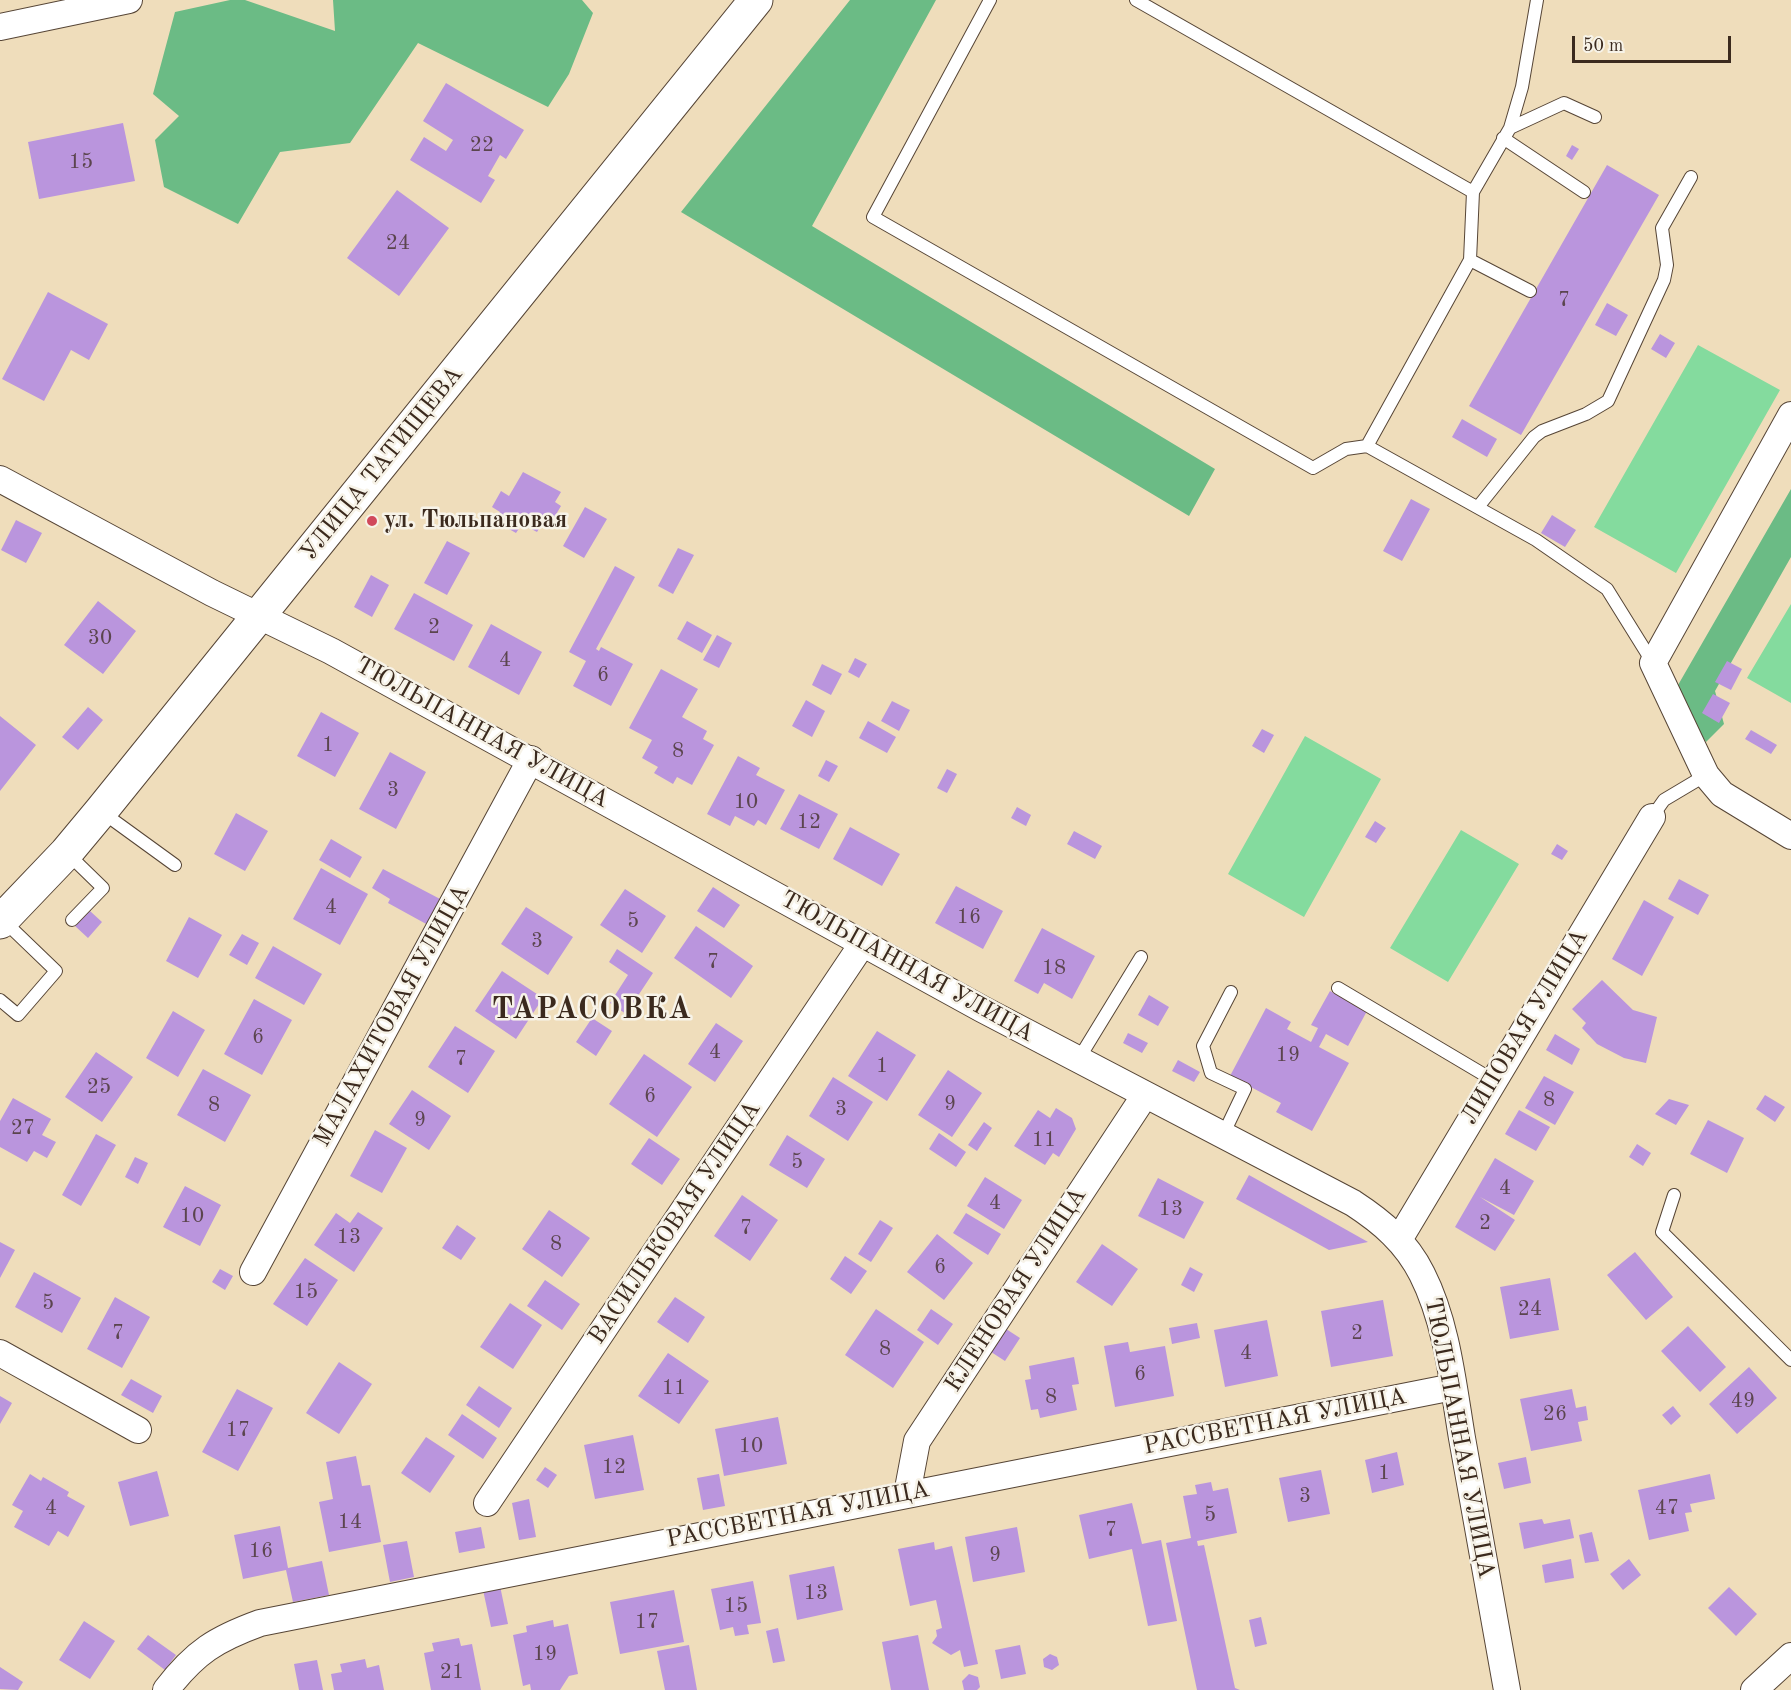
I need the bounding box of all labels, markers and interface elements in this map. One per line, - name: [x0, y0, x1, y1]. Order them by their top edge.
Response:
- scale bar: [1575, 24, 1734, 62]
- text: 50 m: [1583, 37, 1623, 55]
- house number: 22: [470, 132, 494, 158]
- house number: 15: [69, 149, 93, 175]
- house number: 24: [386, 230, 410, 256]
- house number: 7: [1558, 287, 1570, 313]
- street label: УЛИЦА ТАТИЩЕВА: [295, 361, 469, 567]
- place label: ул. Тюльпановая: [384, 507, 567, 535]
- marker: ул. Тюльпановая: [365, 514, 379, 528]
- house number: 2: [428, 614, 440, 640]
- house number: 30: [88, 625, 112, 651]
- house number: 4: [499, 647, 511, 673]
- street label: ТЮЛЬПАННАЯ УЛИЦА: [350, 651, 614, 815]
- house number: 6: [597, 662, 609, 688]
- house number: 1: [322, 732, 334, 758]
- house number: 8: [672, 738, 684, 764]
- house number: 3: [387, 777, 399, 803]
- house number: 10: [734, 789, 758, 815]
- house number: 12: [797, 809, 821, 835]
- street label: МАЛАХИТОВАЯ УЛИЦА: [308, 880, 476, 1152]
- street label: ТЮЛЬПАННАЯ УЛИЦА: [775, 885, 1039, 1049]
- house number: 4: [325, 894, 337, 920]
- house number: 16: [957, 904, 981, 930]
- house number: 5: [627, 908, 639, 934]
- street label: ЛИПОВАЯ УЛИЦА: [1455, 924, 1595, 1130]
- house number: 3: [531, 928, 543, 954]
- house number: 7: [707, 949, 719, 975]
- house number: 18: [1042, 955, 1066, 981]
- district label: ТАРАСОВКА: [492, 992, 692, 1028]
- house number: 6: [252, 1024, 264, 1050]
- house number: 4: [709, 1039, 721, 1065]
- house number: 19: [1276, 1042, 1300, 1068]
- house number: 7: [455, 1046, 467, 1072]
- house number: 1: [876, 1053, 888, 1079]
- house number: 25: [87, 1074, 111, 1100]
- house number: 6: [644, 1083, 656, 1109]
- house number: 8: [1543, 1087, 1555, 1113]
- house number: 9: [944, 1091, 956, 1117]
- house number: 8: [208, 1092, 220, 1118]
- street label: ВАСИЛЬКОВАЯ УЛИЦА: [583, 1096, 767, 1350]
- house number: 3: [835, 1096, 847, 1122]
- house number: 9: [414, 1107, 426, 1133]
- house number: 27: [11, 1115, 35, 1141]
- house number: 11: [1032, 1127, 1056, 1153]
- house number: 5: [791, 1149, 803, 1175]
- house number: 4: [1499, 1175, 1511, 1201]
- street label: КЛЕНОВАЯ УЛИЦА: [939, 1182, 1093, 1398]
- house number: 4: [989, 1190, 1001, 1216]
- house number: 13: [1159, 1196, 1183, 1222]
- house number: 10: [180, 1203, 204, 1229]
- house number: 2: [1479, 1210, 1491, 1236]
- house number: 7: [740, 1215, 752, 1241]
- house number: 13: [337, 1224, 361, 1250]
- house number: 8: [550, 1231, 562, 1257]
- house number: 6: [934, 1254, 946, 1280]
- house number: 15: [294, 1279, 318, 1305]
- house number: 5: [42, 1290, 54, 1316]
- street label: ТЮЛЬПАННАЯ УЛИЦА: [1418, 1295, 1500, 1581]
- house number: 24: [1518, 1296, 1542, 1322]
- house number: 7: [112, 1320, 124, 1346]
- house number: 2: [1351, 1320, 1363, 1346]
- house number: 8: [879, 1336, 891, 1362]
- house number: 4: [1240, 1340, 1252, 1366]
- house number: 6: [1134, 1361, 1146, 1387]
- house number: 11: [662, 1375, 686, 1401]
- street label: РАССВЕТНАЯ УЛИЦА: [1141, 1382, 1409, 1462]
- house number: 8: [1045, 1384, 1057, 1410]
- house number: 49: [1731, 1388, 1755, 1414]
- house number: 26: [1543, 1401, 1567, 1427]
- house number: 17: [226, 1417, 250, 1443]
- house number: 10: [739, 1433, 763, 1459]
- house number: 12: [602, 1454, 626, 1480]
- house number: 1: [1378, 1460, 1390, 1486]
- street label: РАССВЕТНАЯ УЛИЦА: [664, 1475, 932, 1555]
- house number: 3: [1299, 1483, 1311, 1509]
- house number: 4: [45, 1495, 57, 1521]
- house number: 47: [1655, 1495, 1679, 1521]
- house number: 5: [1204, 1502, 1216, 1528]
- house number: 14: [338, 1509, 362, 1535]
- house number: 7: [1105, 1517, 1117, 1543]
- house number: 16: [249, 1538, 273, 1564]
- house number: 9: [989, 1542, 1001, 1568]
- house number: 13: [804, 1580, 828, 1606]
- house number: 15: [724, 1593, 748, 1619]
- house number: 17: [635, 1609, 659, 1635]
- house number: 19: [533, 1641, 557, 1667]
- house number: 21: [440, 1659, 464, 1685]

